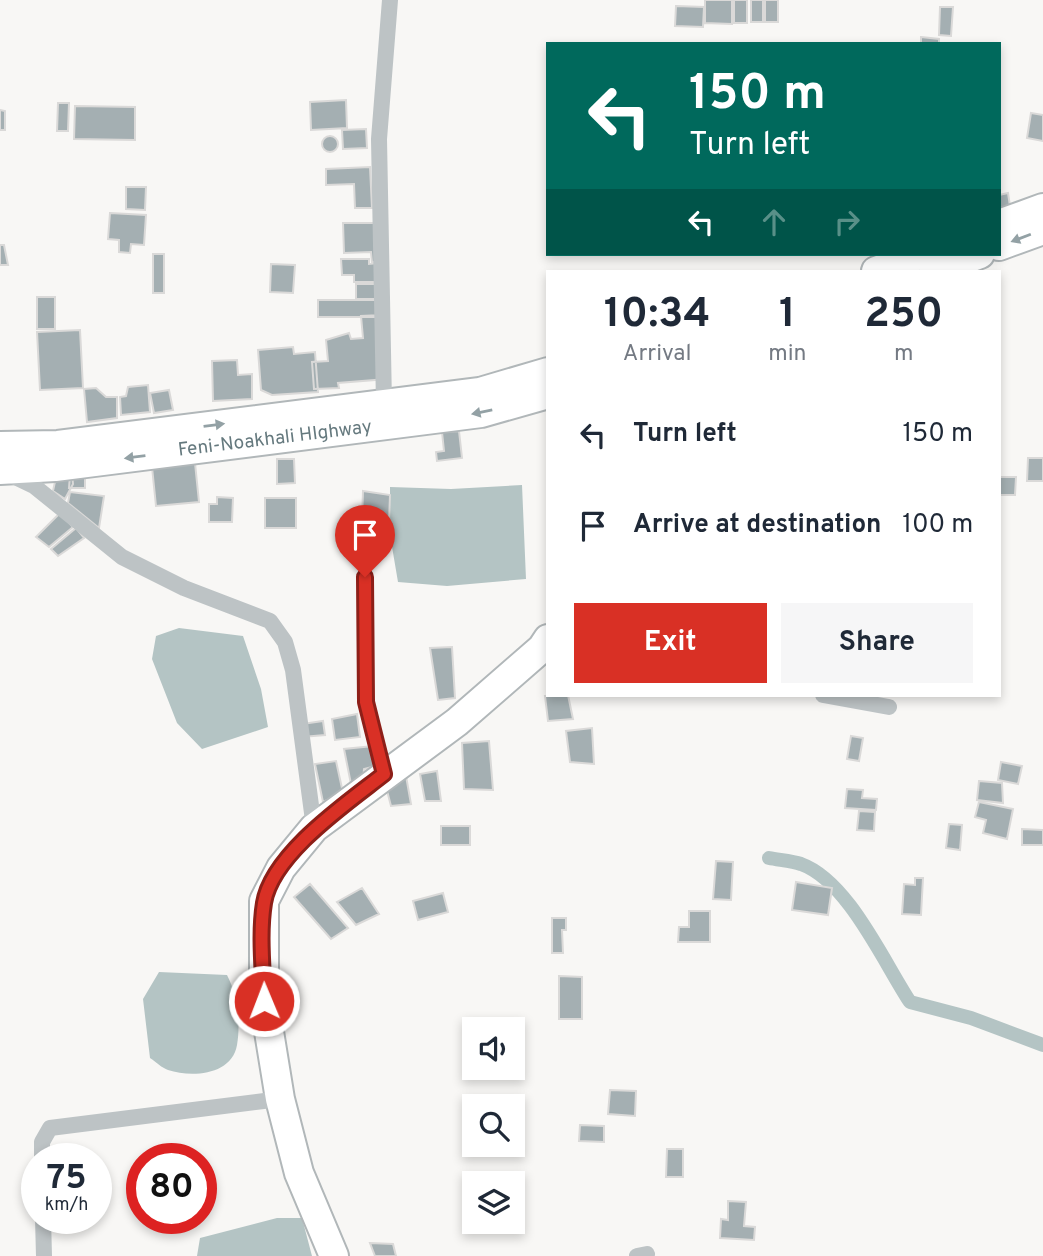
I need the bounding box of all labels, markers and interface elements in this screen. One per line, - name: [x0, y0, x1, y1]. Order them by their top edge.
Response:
- text: 150 m: [689, 65, 826, 127]
- icon: left: [574, 70, 665, 161]
- text: Turn left: [689, 126, 810, 166]
- icon: left: [682, 203, 720, 241]
- icon: ahead: [755, 203, 793, 241]
- icon: right: [828, 203, 866, 241]
- one-way arrow: [1011, 233, 1032, 244]
- text: 10:34: [604, 289, 711, 342]
- text: 1: [779, 289, 796, 342]
- text: 250: [864, 289, 943, 342]
- text: Arrival: [623, 340, 691, 369]
- text: min: [768, 340, 807, 369]
- text: m: [894, 340, 914, 369]
- one-way arrow: [471, 407, 493, 418]
- street label: Feni-Noakhali HIghway: [177, 415, 373, 463]
- icon: left: [574, 416, 612, 454]
- text: Turn left: [633, 418, 737, 451]
- text: 150 m: [902, 418, 973, 451]
- one-way arrow: [203, 419, 225, 430]
- one-way arrow: [124, 451, 146, 462]
- pin: [335, 505, 395, 577]
- icon: arrive: [574, 507, 612, 545]
- text: Arrive at destination: [633, 509, 881, 542]
- text: 100 m: [902, 509, 973, 542]
- icon: arrive: [346, 516, 384, 554]
- button: Exit: [574, 603, 767, 683]
- button: Share: [781, 603, 973, 683]
- position arrow: [227, 964, 301, 1038]
- map controls: [462, 1017, 525, 1234]
- button: sound: [462, 1017, 525, 1080]
- button: search: [462, 1094, 525, 1157]
- speed limit sign: 80: [126, 1143, 217, 1234]
- text: 75: [46, 1157, 87, 1201]
- button: layers: [462, 1171, 525, 1234]
- text: km/h: [45, 1194, 88, 1217]

